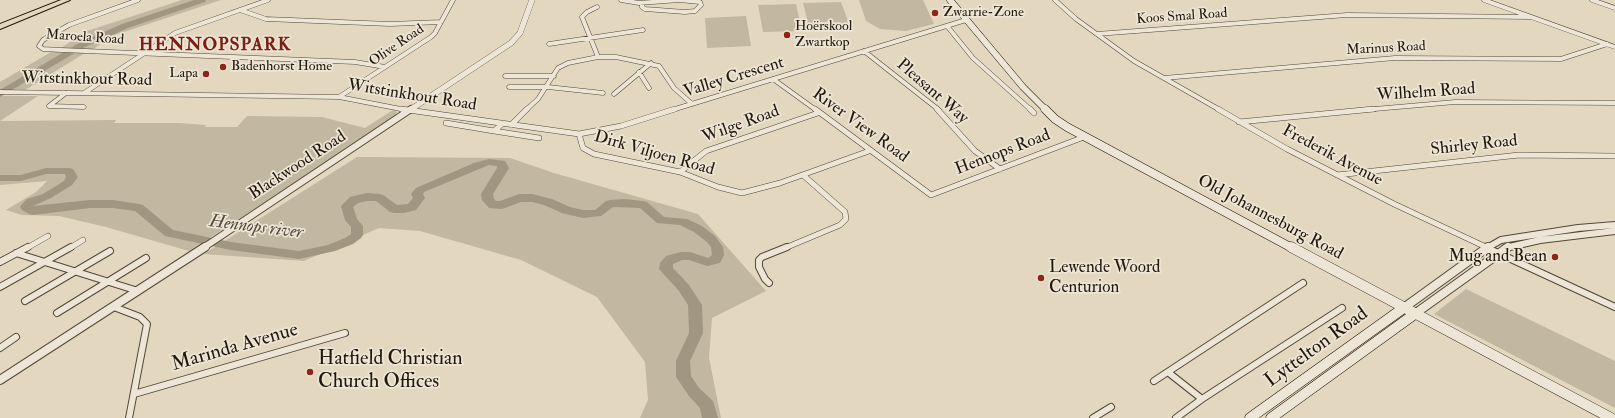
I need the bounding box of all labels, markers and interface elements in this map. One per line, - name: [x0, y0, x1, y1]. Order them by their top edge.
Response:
- place label: Zwarrie-Zone: [943, 5, 1024, 21]
- street label: Koos Smal Road: [1136, 5, 1228, 29]
- marker: Zwarrie-Zone: [930, 8, 940, 18]
- place label: Hoërskool Zwartkop: [795, 19, 852, 52]
- street label: Olive Road: [366, 22, 428, 70]
- street label: Maroela Road: [45, 27, 125, 49]
- marker: Hoërskool Zwartkop: [782, 30, 792, 40]
- district label: HENNOPSPARK: [139, 35, 291, 57]
- street label: Marinus Road: [1346, 39, 1426, 59]
- street label: Valley Crescent: [681, 53, 787, 103]
- street label: Pleasant Way: [892, 55, 972, 129]
- place label: Badenhorst Home: [231, 59, 332, 75]
- marker: Badenhorst Home: [218, 62, 228, 72]
- place label: Lapa: [169, 66, 198, 82]
- street label: Witstinkhout Road: [22, 69, 152, 91]
- marker: Lapa: [201, 69, 211, 79]
- street label: Witstinkhout Road: [346, 76, 478, 116]
- street label: Wilhelm Road: [1376, 79, 1476, 107]
- street label: River View Road: [808, 84, 912, 168]
- street label: Wilge Road: [700, 102, 782, 148]
- street label: Frederik Avenue: [1278, 121, 1386, 191]
- street label: Hennops Road: [953, 126, 1053, 180]
- street label: Blackwood Road: [246, 127, 350, 205]
- street label: Dirk Viljoen Road: [591, 127, 717, 181]
- street label: Shirley Road: [1430, 131, 1518, 161]
- street label: Old Johannesburg Road: [1194, 171, 1346, 265]
- water label: Hennops river: [208, 212, 304, 244]
- place label: Mug and Bean: [1448, 247, 1547, 267]
- marker: Mug and Bean: [1550, 252, 1560, 262]
- place label: Lewende Woord Centurion: [1049, 258, 1160, 298]
- marker: Lewende Woord Centurion: [1036, 273, 1046, 283]
- street label: Lyttelton Road: [1261, 302, 1373, 394]
- street label: Marinda Avenue: [169, 318, 301, 378]
- place label: Hatfield Christian Church Offices: [318, 348, 463, 395]
- marker: Hatfield Christian Church Offices: [305, 367, 315, 377]

